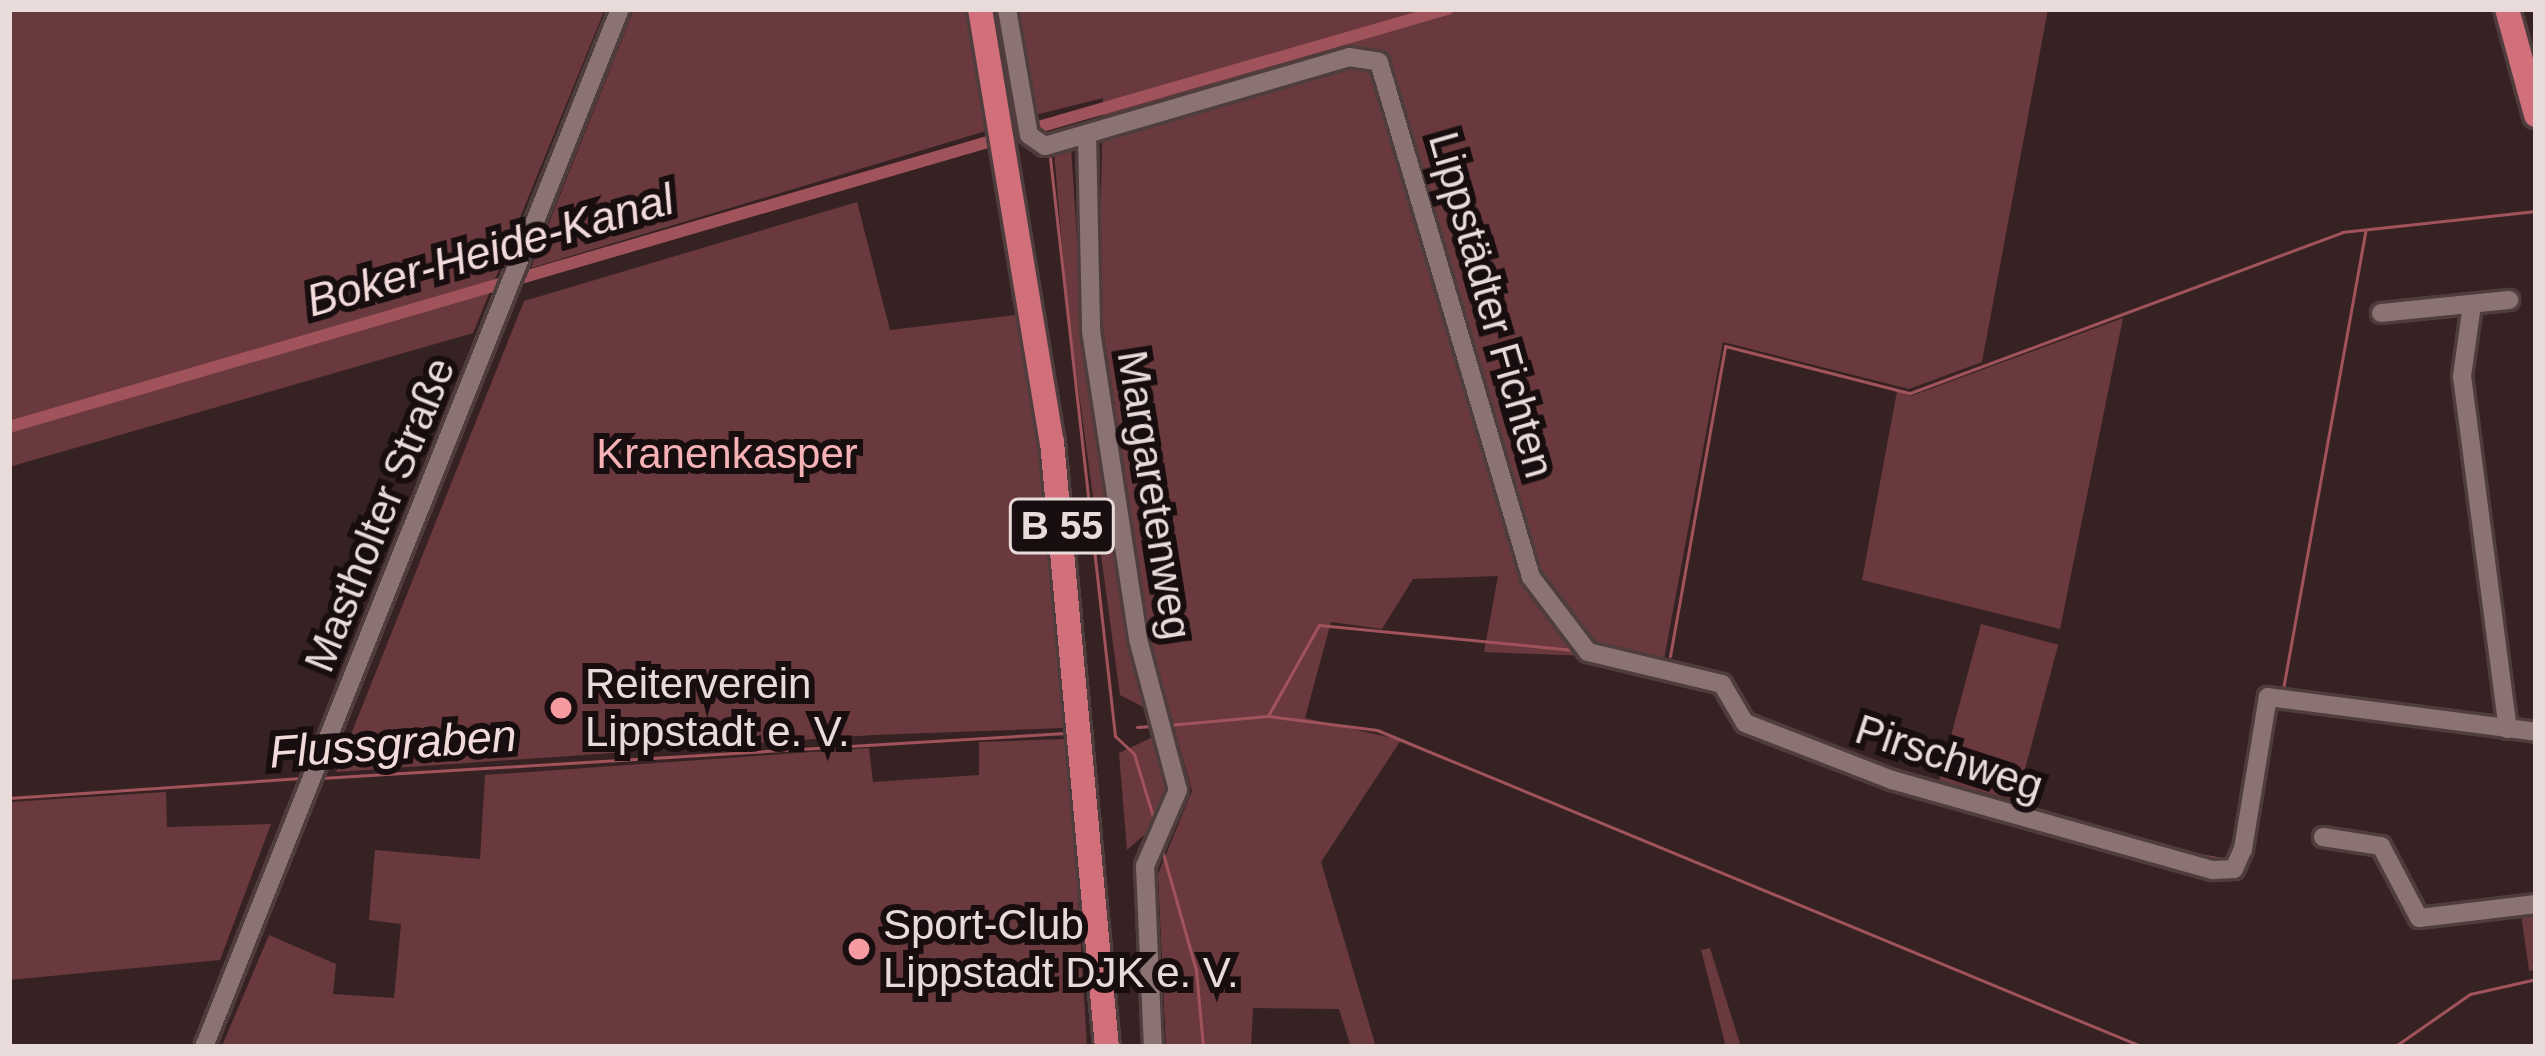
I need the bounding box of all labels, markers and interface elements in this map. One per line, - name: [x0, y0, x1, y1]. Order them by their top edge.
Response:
- street label: Lippstädter Fichten: [1418, 126, 1564, 484]
- water label: Boker-Heide-Kanal: [300, 172, 680, 328]
- street label: Margaretenweg: [1106, 347, 1202, 643]
- street label: Mastholter Straße: [294, 351, 466, 679]
- park label: Kranenkasper: [596, 429, 858, 479]
- road number: B 55: [1008, 493, 1116, 559]
- place label: Reiterverein Lippstadt e. V.: [585, 659, 850, 758]
- marker: Reiterverein Lippstadt e. V.: [548, 695, 574, 721]
- street label: Pirschweg: [1849, 704, 2049, 812]
- water label: Flussgraben: [268, 708, 518, 780]
- place label: Sport-Club Lippstadt DJK e. V.: [883, 900, 1239, 998]
- marker: Sport-Club Lippstadt DJK e. V.: [846, 936, 872, 962]

